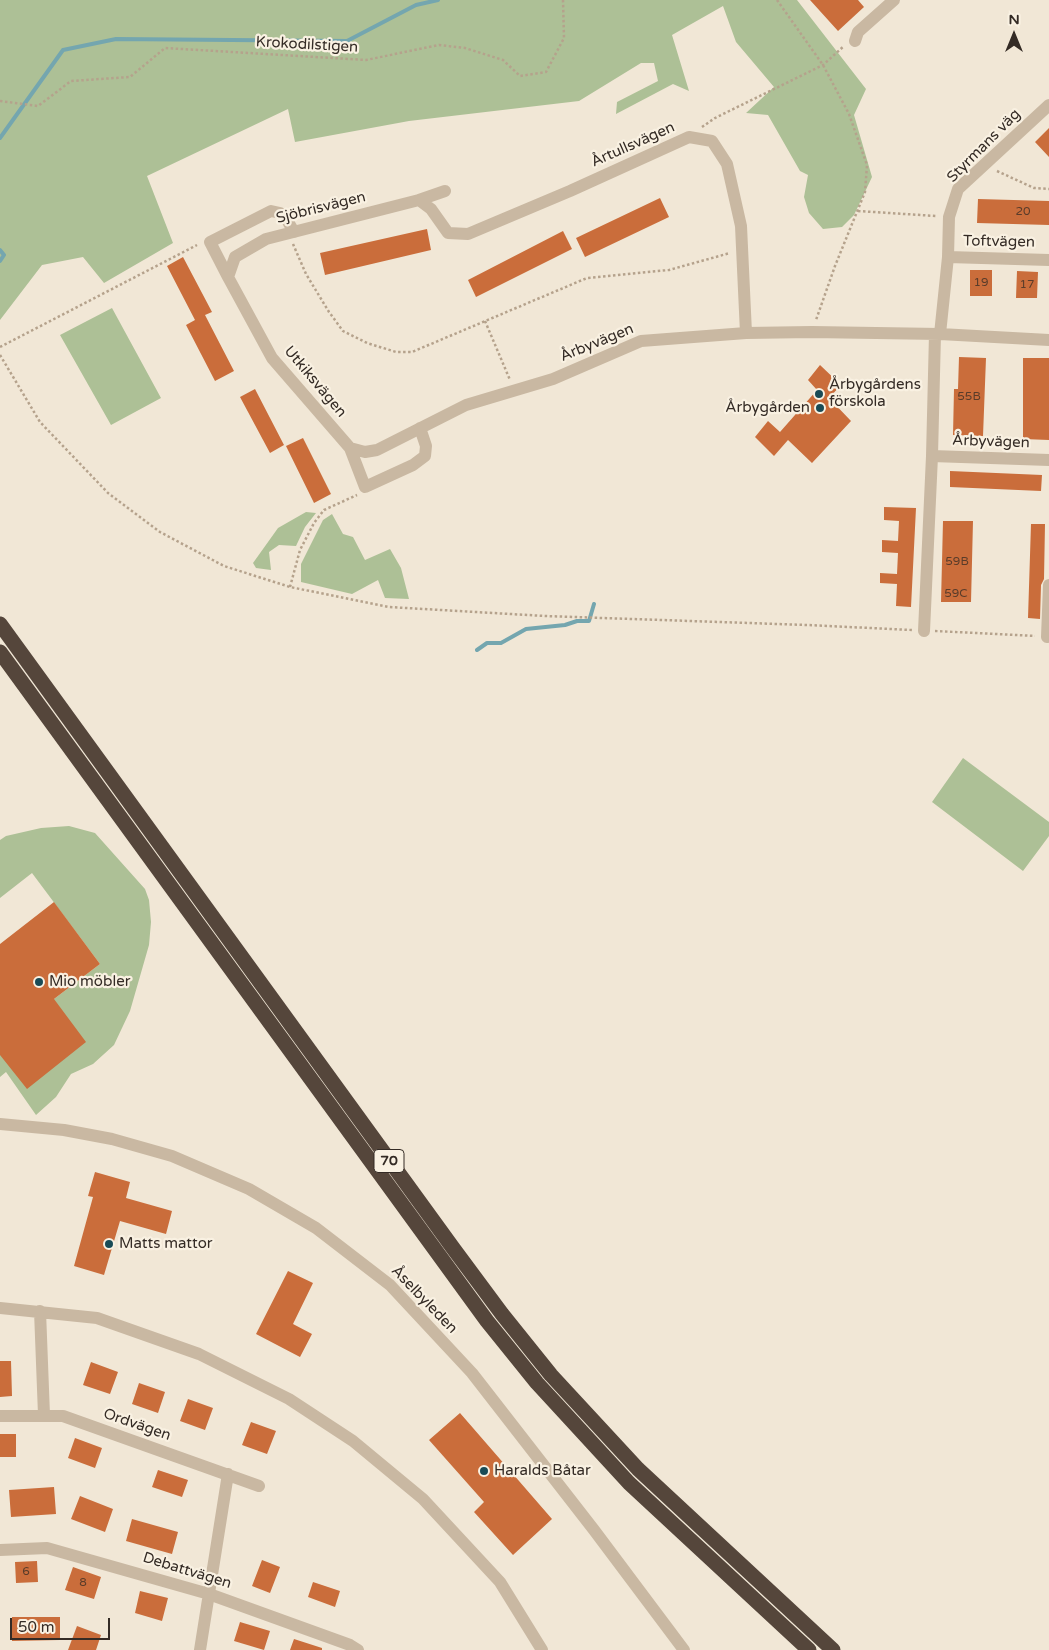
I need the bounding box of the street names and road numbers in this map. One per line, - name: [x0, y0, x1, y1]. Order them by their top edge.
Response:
- street label: Krokodilstigen: [255, 33, 359, 57]
- street label: Styrmans väg: [943, 105, 1025, 187]
- street label: Årtullsvägen: [588, 119, 678, 171]
- street label: Sjöbrisvägen: [274, 188, 368, 228]
- street label: Toftvägen: [963, 232, 1035, 252]
- street label: Årbyvägen: [558, 320, 636, 366]
- street label: Utkiksvägen: [280, 343, 350, 421]
- street label: Årbyvägen: [952, 432, 1030, 452]
- road number: 70: [374, 1150, 404, 1172]
- street label: Åselbyleden: [387, 1262, 461, 1338]
- street label: Ordvägen: [101, 1405, 173, 1445]
- street label: Debattvägen: [140, 1549, 234, 1593]

